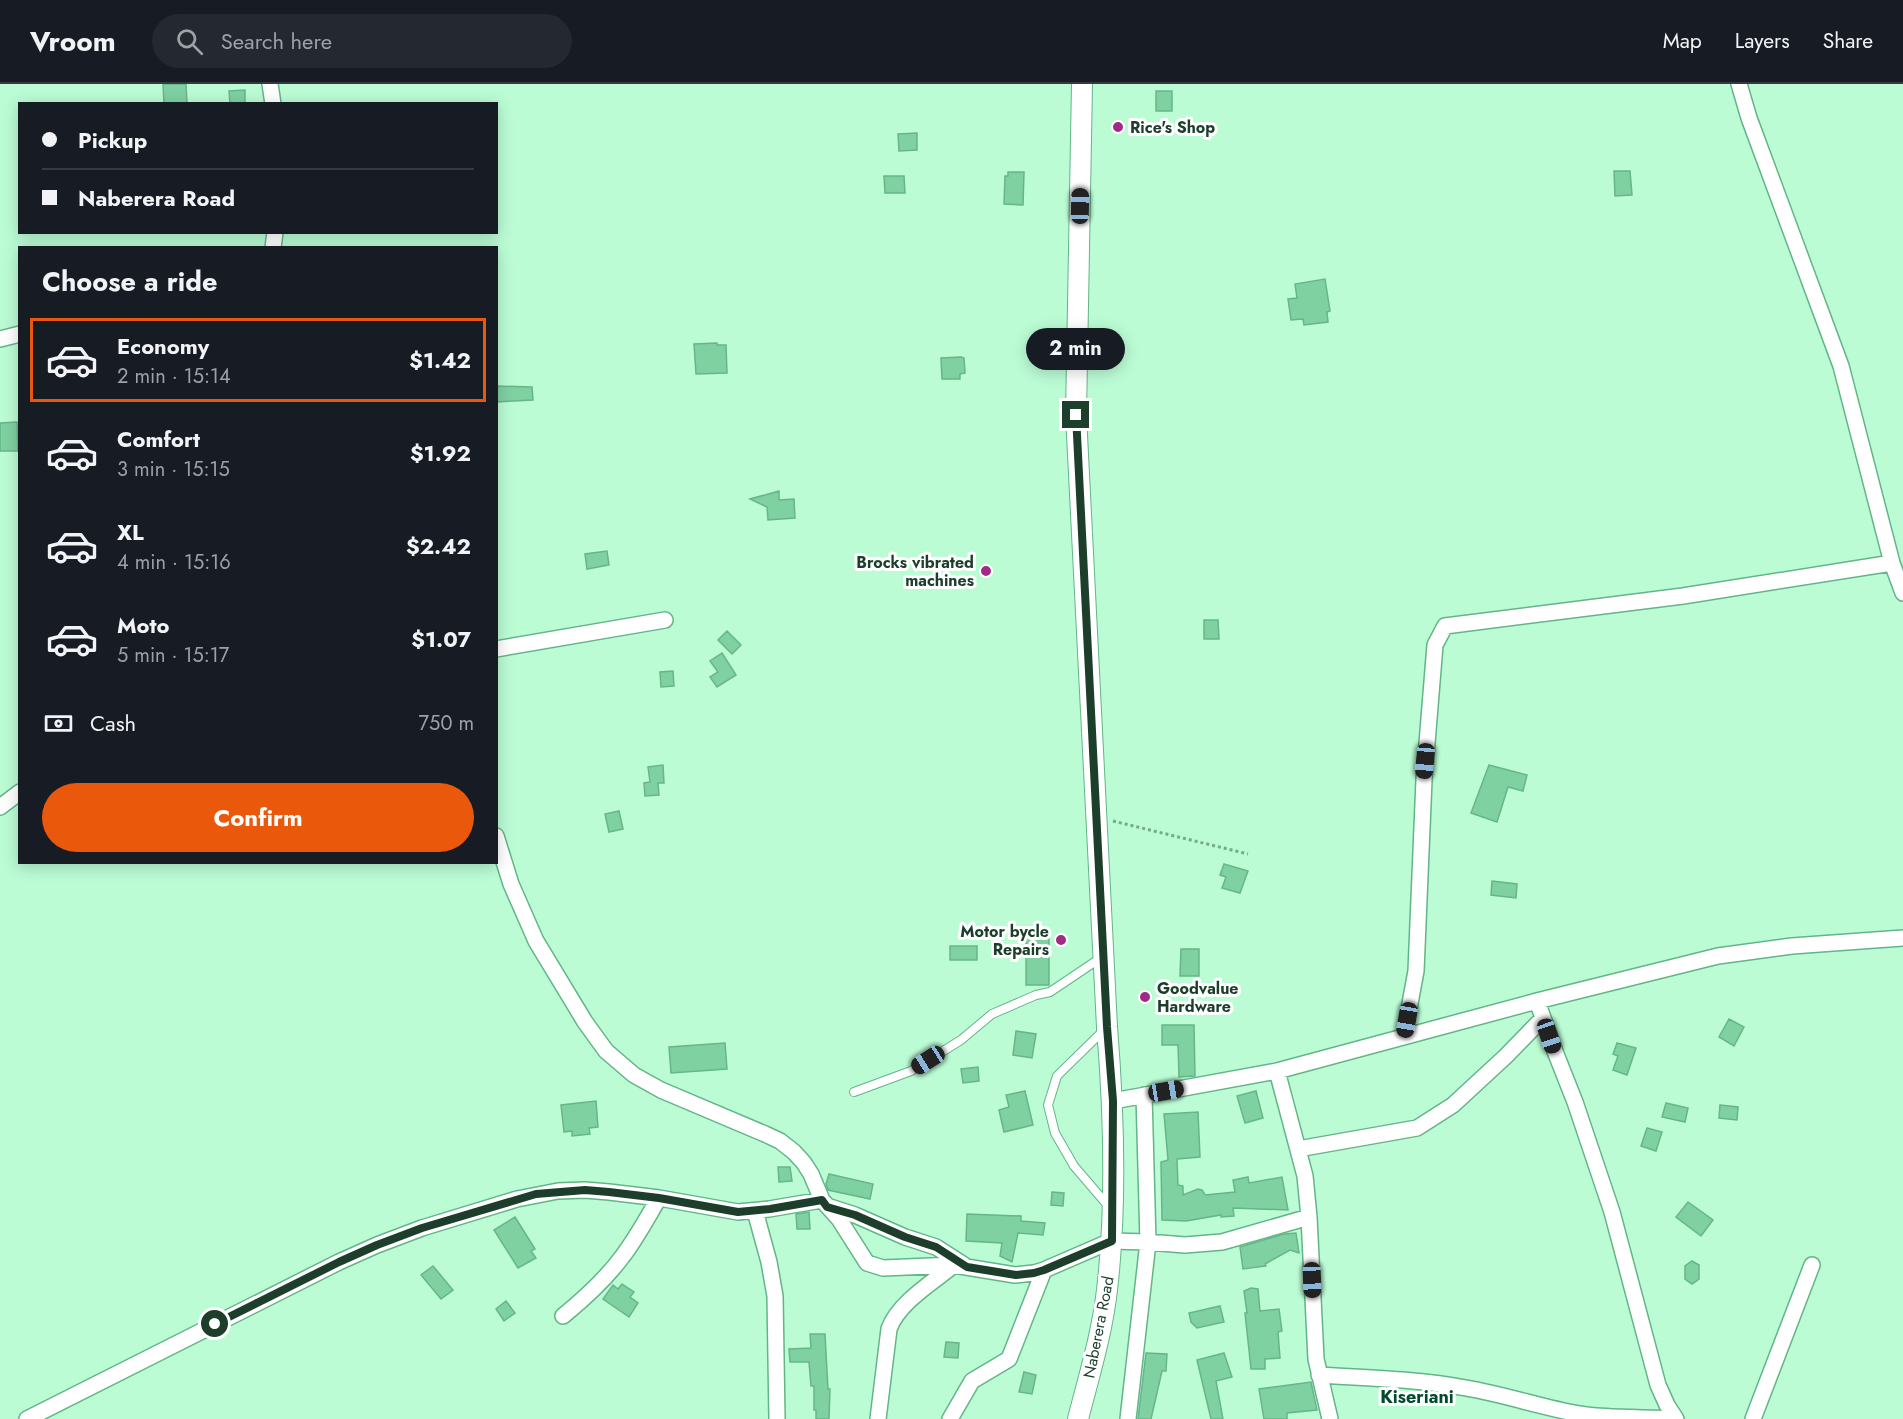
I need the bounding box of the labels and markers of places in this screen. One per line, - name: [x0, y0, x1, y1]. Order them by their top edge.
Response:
- place label: Rice's Shop: [1130, 116, 1215, 139]
- marker: Rice's Shop: [1111, 120, 1125, 134]
- place label: Brocks vibrated machines: [856, 551, 974, 592]
- marker: Brocks vibrated machines: [979, 564, 993, 578]
- place label: Motor bycle Repairs: [960, 920, 1049, 961]
- marker: Motor bycle Repairs: [1054, 933, 1068, 947]
- place label: Goodvalue Hardware: [1157, 977, 1239, 1018]
- marker: Goodvalue Hardware: [1138, 990, 1152, 1004]

